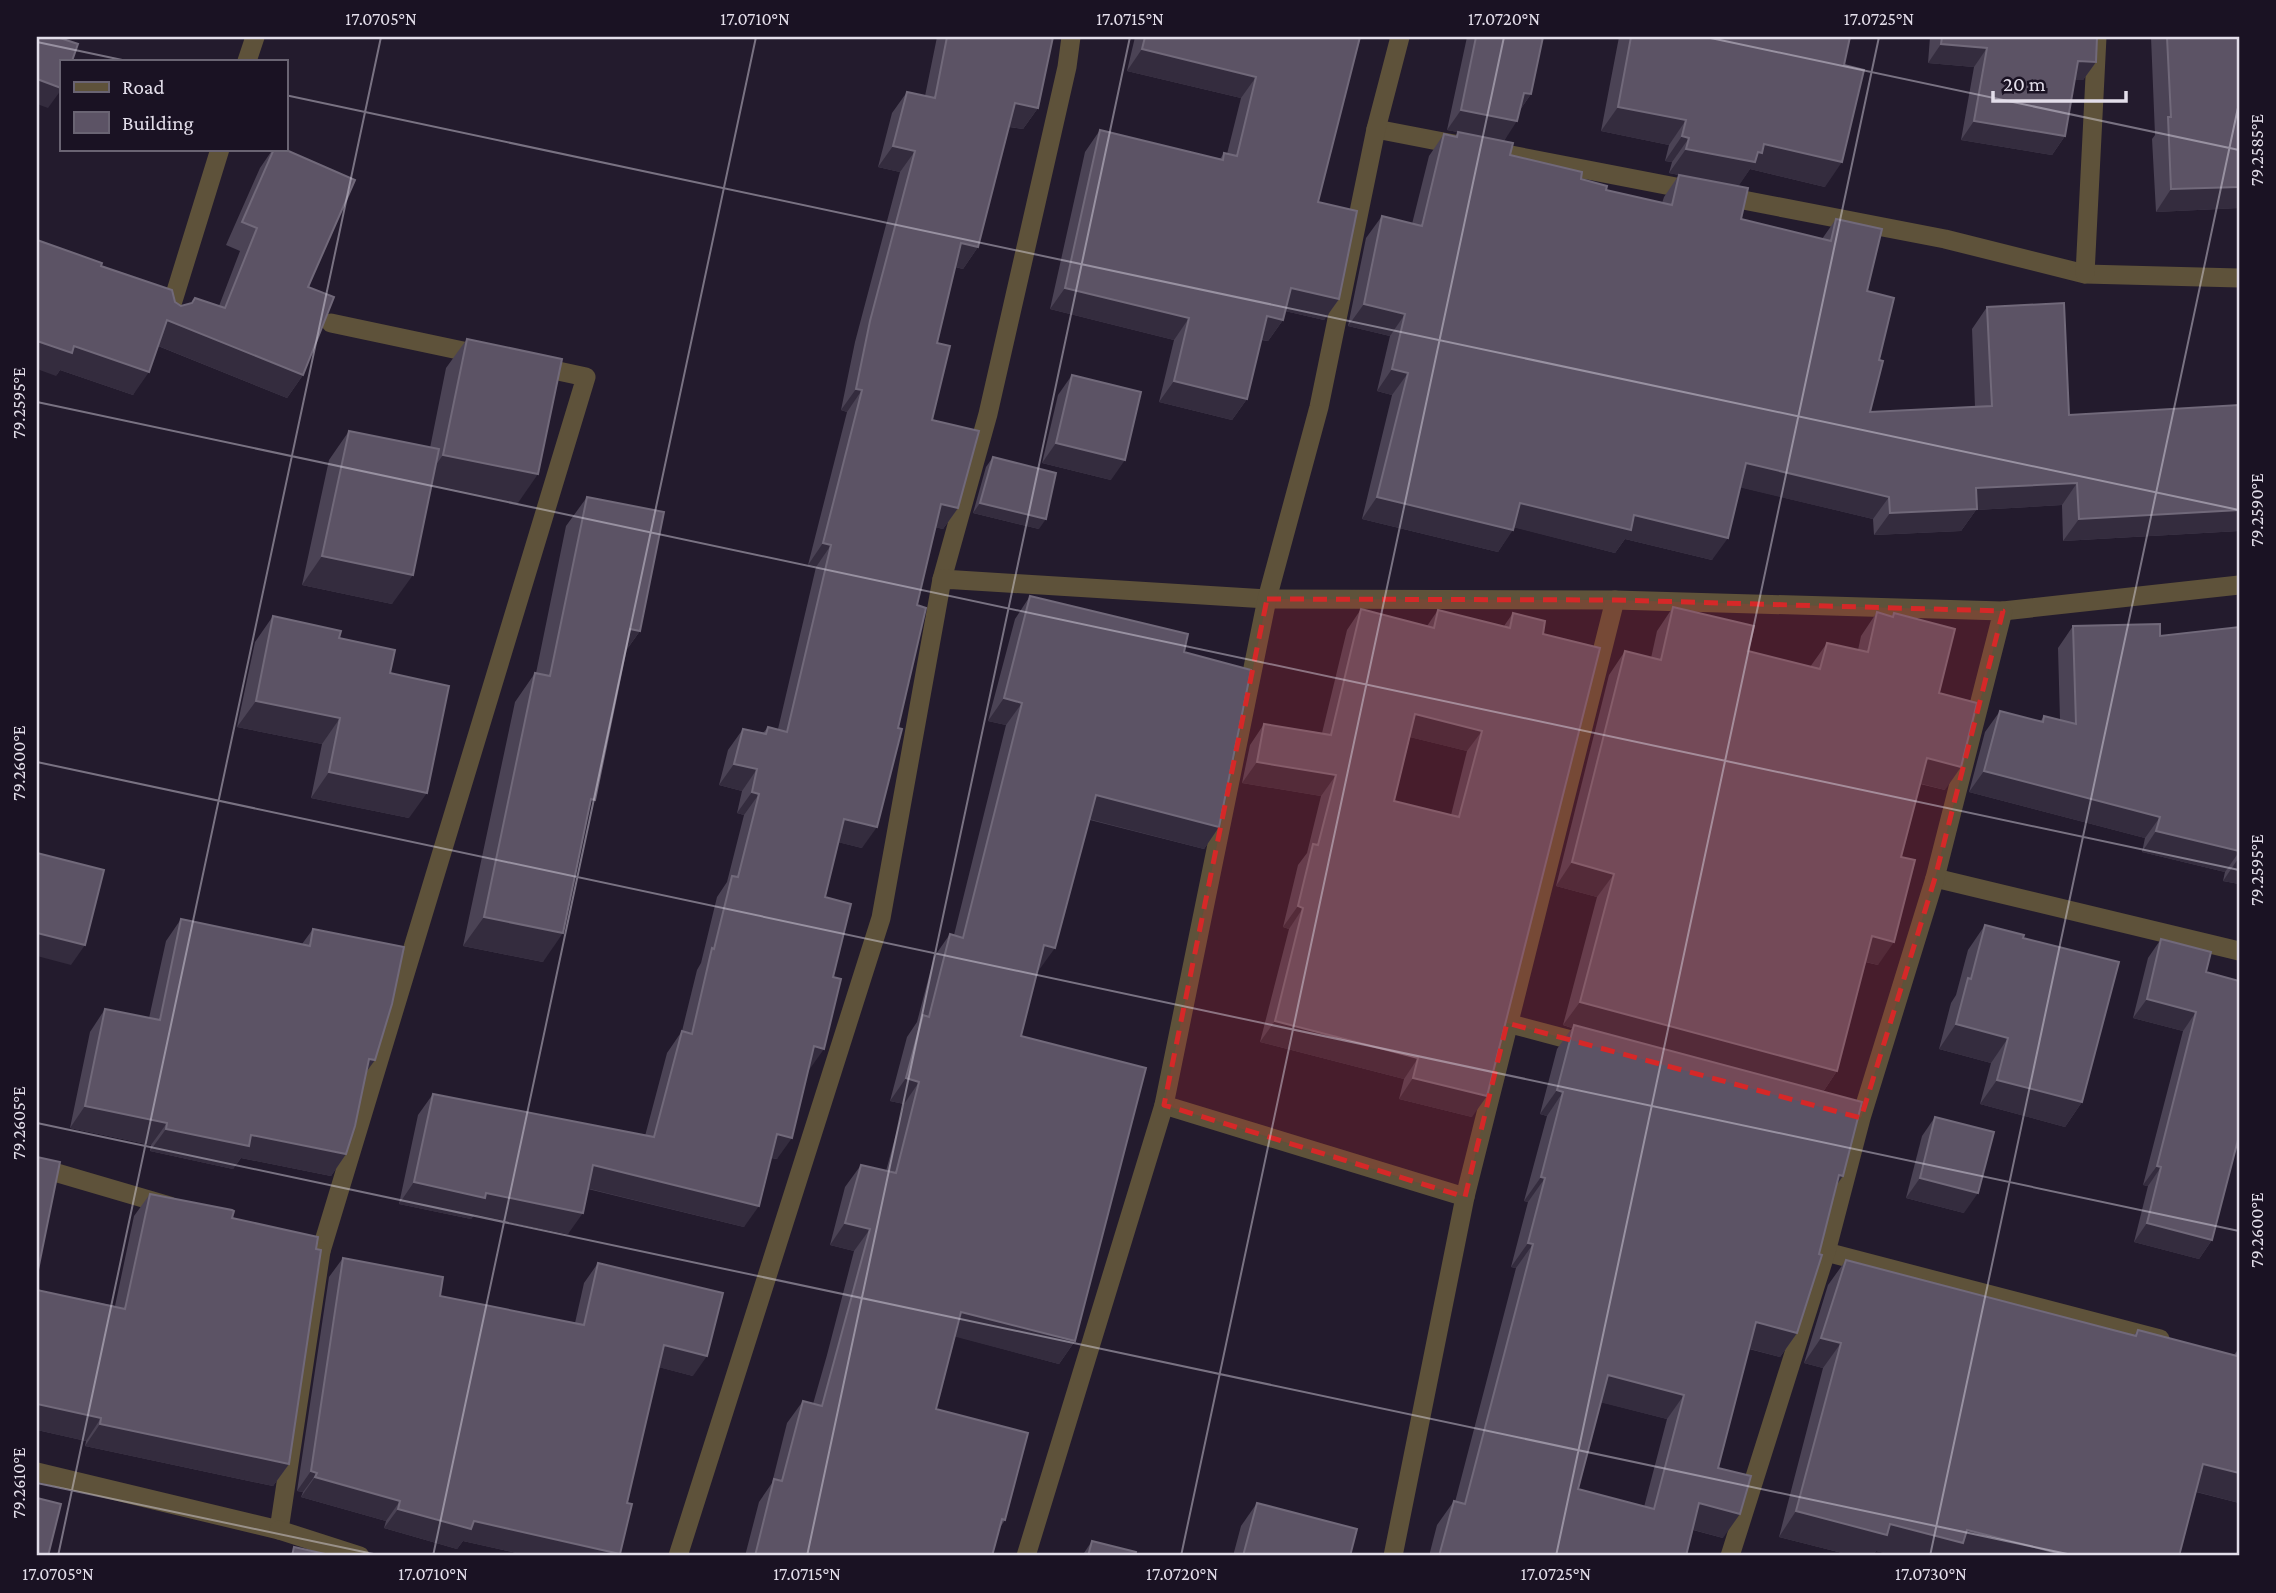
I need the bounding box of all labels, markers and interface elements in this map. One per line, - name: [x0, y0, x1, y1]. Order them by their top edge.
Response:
- text: 17.0705°N: [345, 9, 417, 29]
- text: 17.0710°N: [720, 9, 790, 29]
- text: 17.0715°N: [1096, 9, 1164, 29]
- text: 17.0720°N: [1468, 9, 1540, 29]
- text: 17.0725°N: [1844, 9, 1914, 29]
- legend: [60, 60, 287, 150]
- scale bar: [1993, 60, 2126, 104]
- text: 20 m: [2003, 72, 2046, 96]
- text: Road: [122, 75, 165, 99]
- text: Building: [122, 111, 194, 135]
- text: 79.2585°E: [2247, 114, 2267, 186]
- text: 79.2595°E: [9, 367, 29, 439]
- text: 79.2590°E: [2247, 473, 2267, 547]
- text: 79.2600°E: [9, 725, 29, 801]
- text: 79.2595°E: [2247, 834, 2267, 906]
- text: 79.2605°E: [9, 1086, 29, 1160]
- text: 79.2600°E: [2247, 1192, 2267, 1268]
- text: 79.2610°E: [9, 1447, 29, 1519]
- text: 17.0705°N: [22, 1564, 94, 1584]
- text: 17.0710°N: [398, 1564, 468, 1584]
- text: 17.0715°N: [773, 1564, 841, 1584]
- text: 17.0720°N: [1146, 1564, 1218, 1584]
- text: 17.0725°N: [1521, 1564, 1591, 1584]
- text: 17.0730°N: [1895, 1564, 1967, 1584]

